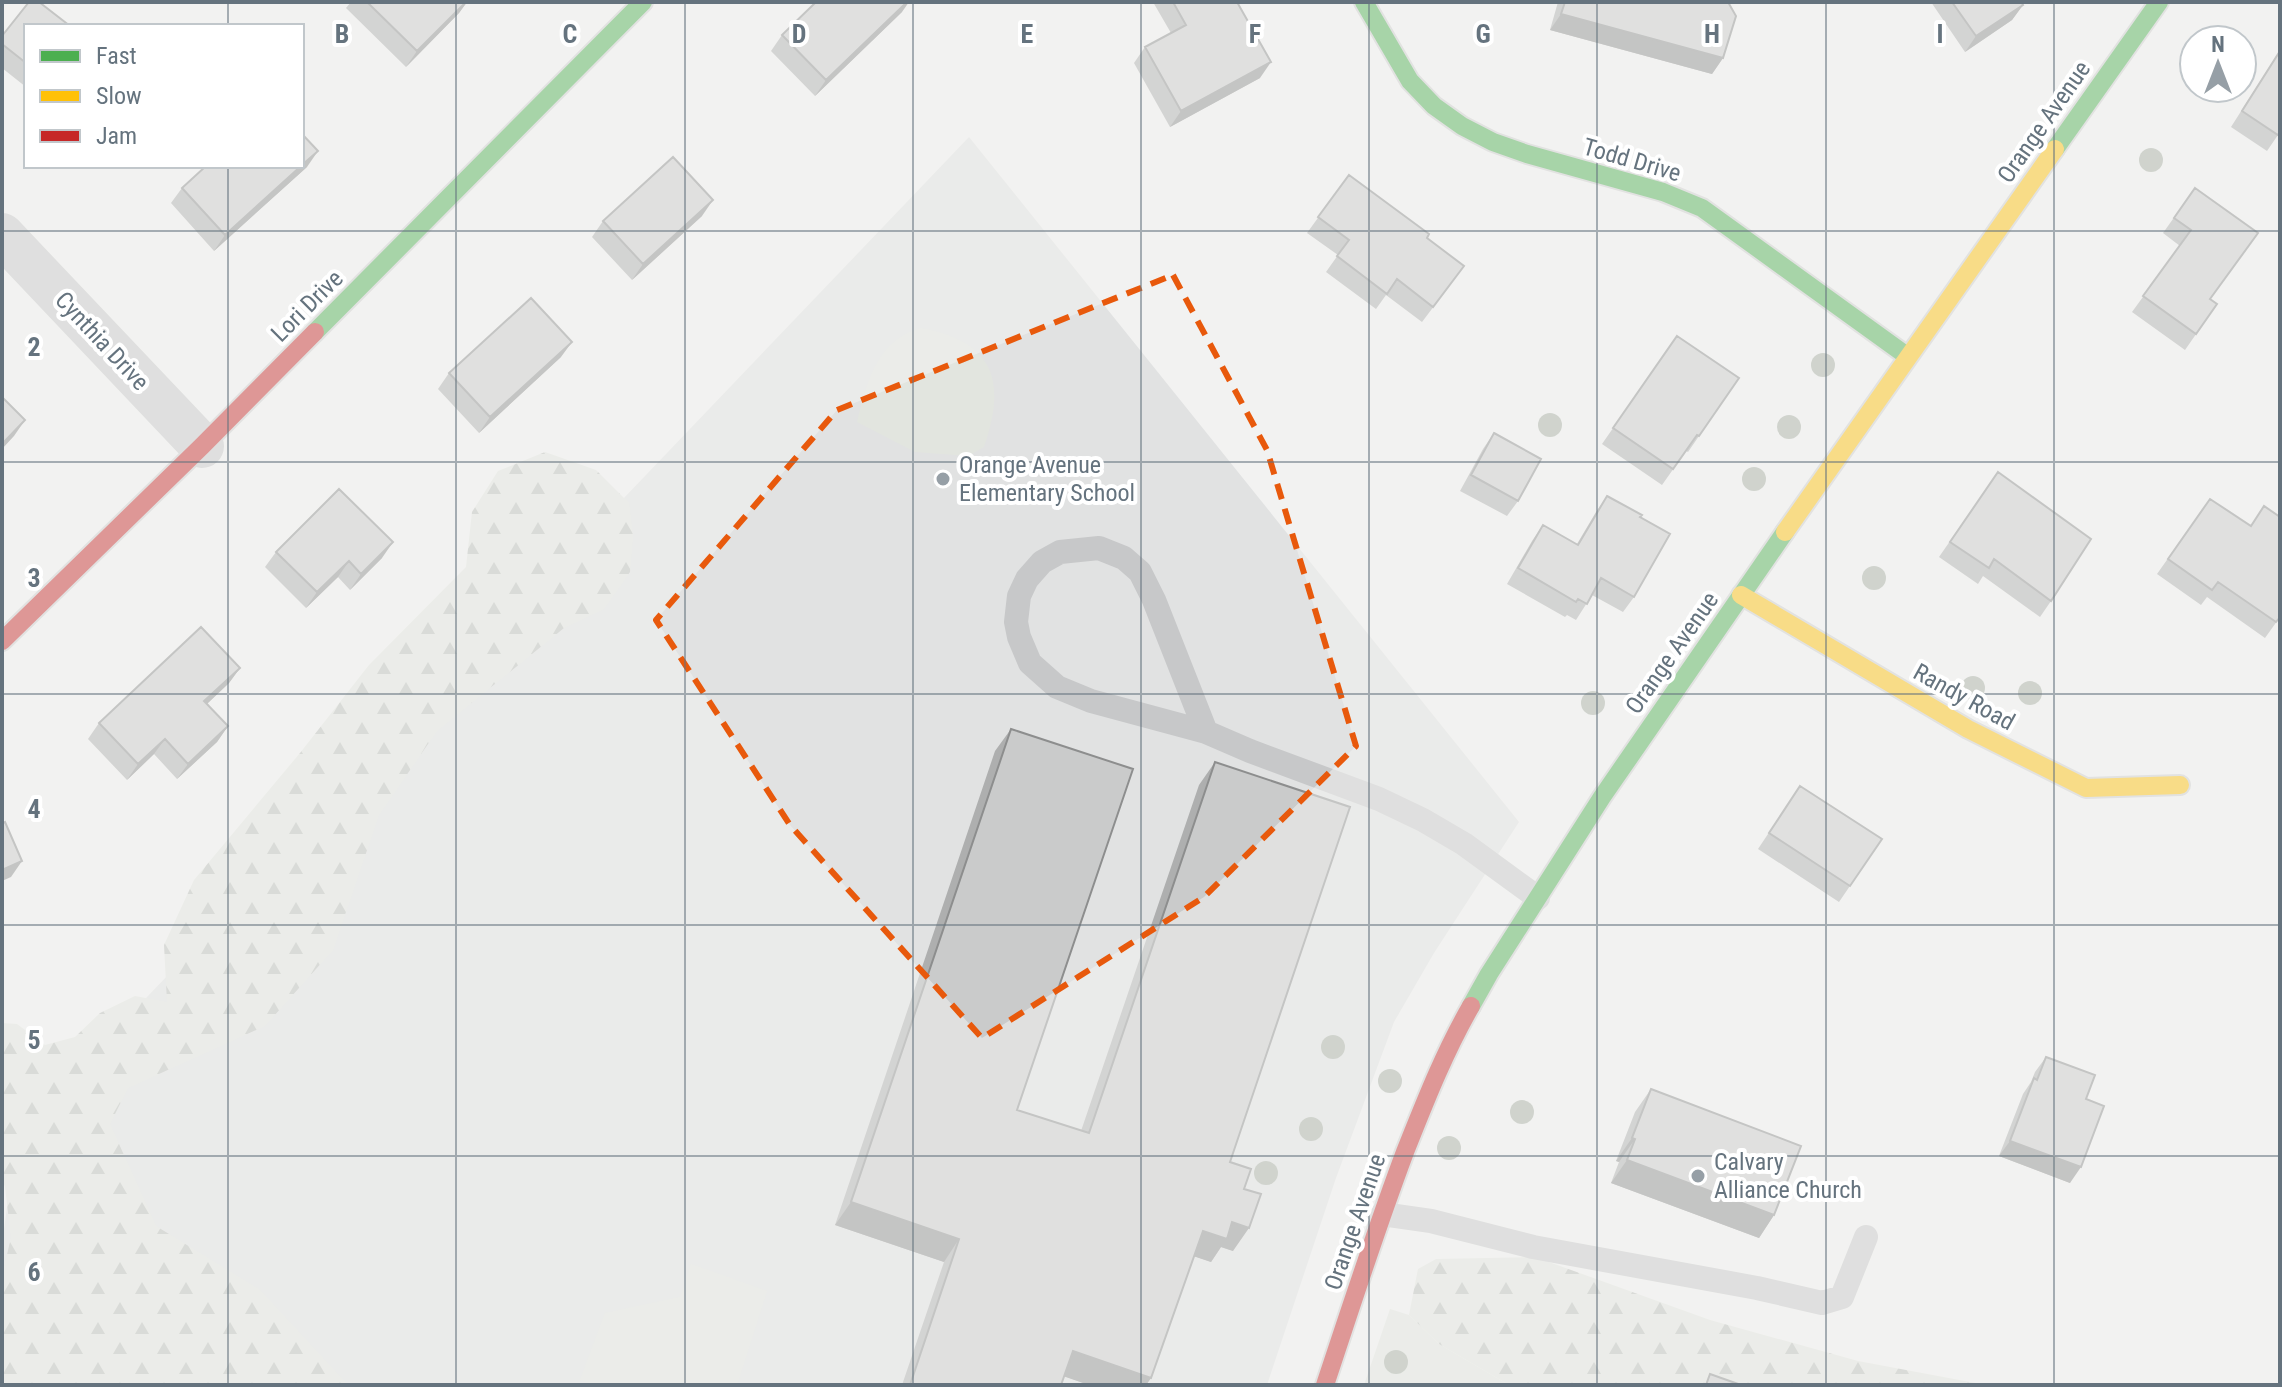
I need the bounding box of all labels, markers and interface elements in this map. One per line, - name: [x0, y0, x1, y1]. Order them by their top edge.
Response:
- text: B: [335, 19, 349, 49]
- text: C: [563, 19, 578, 49]
- text: D: [792, 19, 806, 49]
- text: E: [1021, 19, 1034, 49]
- text: F: [1249, 19, 1261, 49]
- text: G: [1475, 19, 1491, 49]
- text: H: [1704, 19, 1720, 49]
- text: I: [1936, 19, 1944, 49]
- legend: [24, 24, 304, 168]
- north arrow: [2178, 24, 2258, 104]
- text: N: [2211, 32, 2225, 57]
- text: Fast: [96, 42, 137, 70]
- street label: Orange Avenue: [1992, 56, 2096, 188]
- text: Slow: [96, 82, 142, 110]
- text: Jam: [96, 122, 137, 150]
- street label: Todd Drive: [1580, 133, 1684, 187]
- street label: Lori Drive: [265, 264, 349, 348]
- street label: Cynthia Drive: [49, 286, 155, 396]
- text: 2: [27, 332, 41, 362]
- place label: Orange Avenue Elementary School: [959, 451, 1135, 507]
- marker: Orange Avenue Elementary School: [934, 470, 952, 488]
- text: 3: [27, 563, 41, 593]
- street label: Orange Avenue: [1620, 587, 1724, 719]
- street label: Randy Road: [1908, 658, 2020, 736]
- text: 4: [27, 794, 41, 824]
- text: 5: [27, 1025, 41, 1055]
- place label: Calvary Alliance Church: [1714, 1148, 1862, 1204]
- street label: Orange Avenue: [1319, 1150, 1391, 1294]
- marker: Calvary Alliance Church: [1689, 1167, 1707, 1185]
- text: 6: [27, 1257, 41, 1287]

